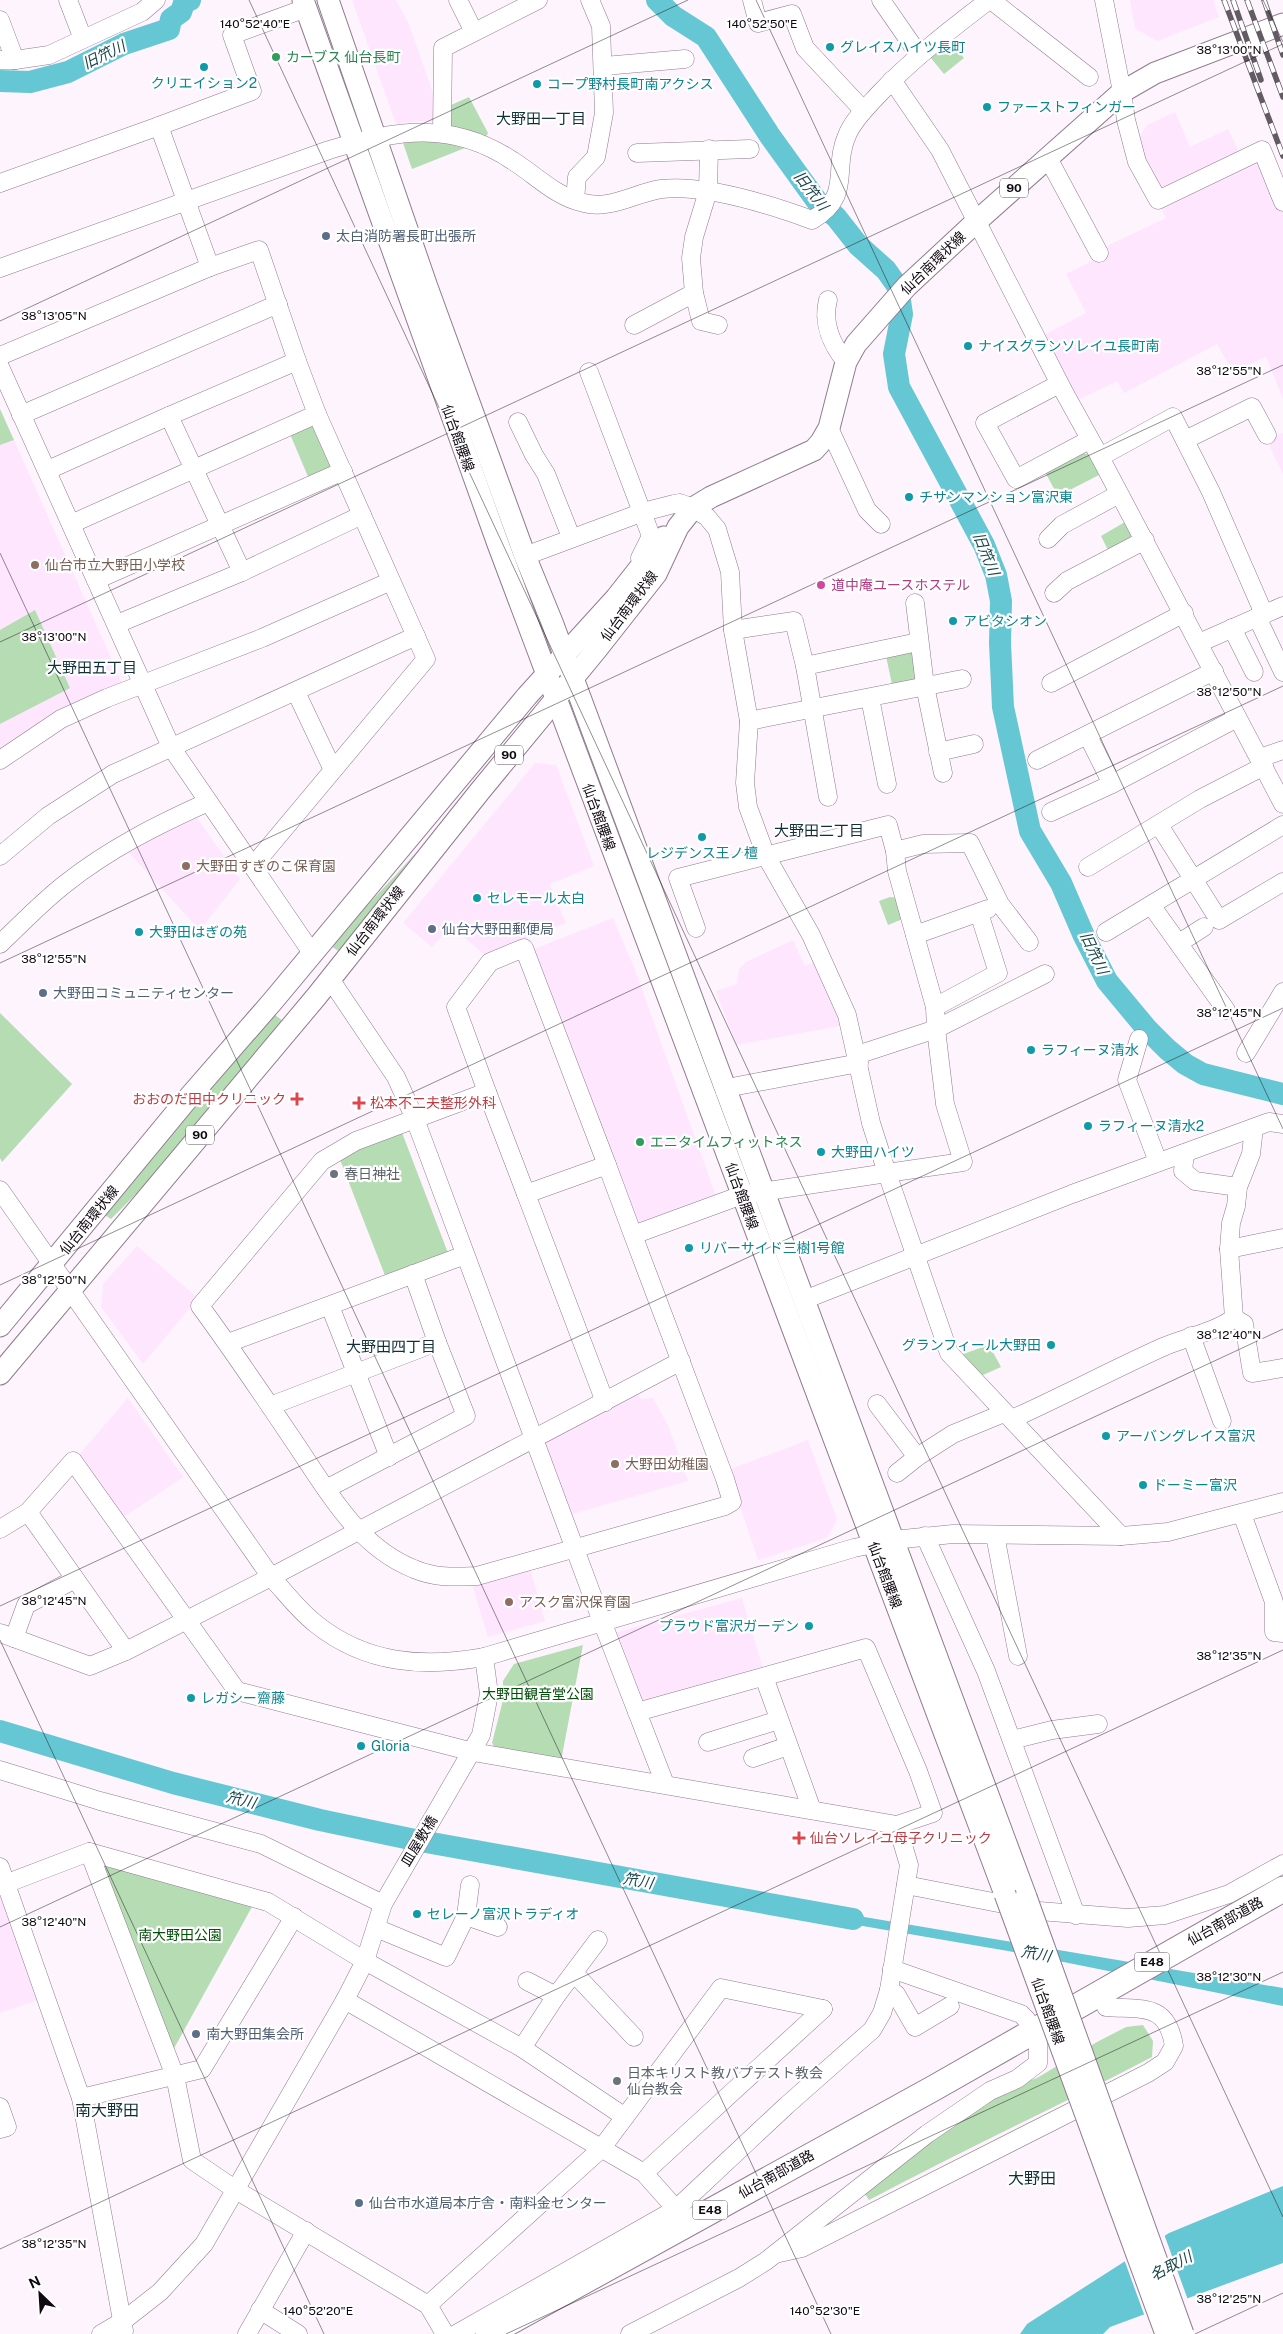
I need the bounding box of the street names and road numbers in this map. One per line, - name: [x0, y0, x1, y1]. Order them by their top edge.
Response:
- road number: 90: [1000, 178, 1028, 198]
- street label: 仙台南環状線: [897, 228, 969, 298]
- street label: 仙台館腰線: [439, 402, 477, 474]
- street label: 仙台南環状線: [597, 568, 661, 644]
- road number: 90: [495, 746, 523, 764]
- street label: 仙台館腰線: [580, 781, 618, 853]
- street label: 仙台南環状線: [343, 883, 407, 959]
- road number: 90: [186, 1126, 214, 1144]
- street label: 仙台館腰線: [723, 1160, 761, 1232]
- street label: 仙台南環状線: [56, 1182, 122, 1258]
- street label: 仙台館腰線: [865, 1539, 905, 1611]
- street label: 皿屋敷橋: [398, 1813, 440, 1869]
- street label: 仙台南部道路: [1184, 1894, 1266, 1948]
- road number: E48: [1134, 1952, 1170, 1971]
- street label: 仙台館腰線: [1029, 1975, 1067, 2047]
- street label: 仙台南部道路: [735, 2147, 817, 2201]
- road number: E48: [692, 2200, 728, 2220]

